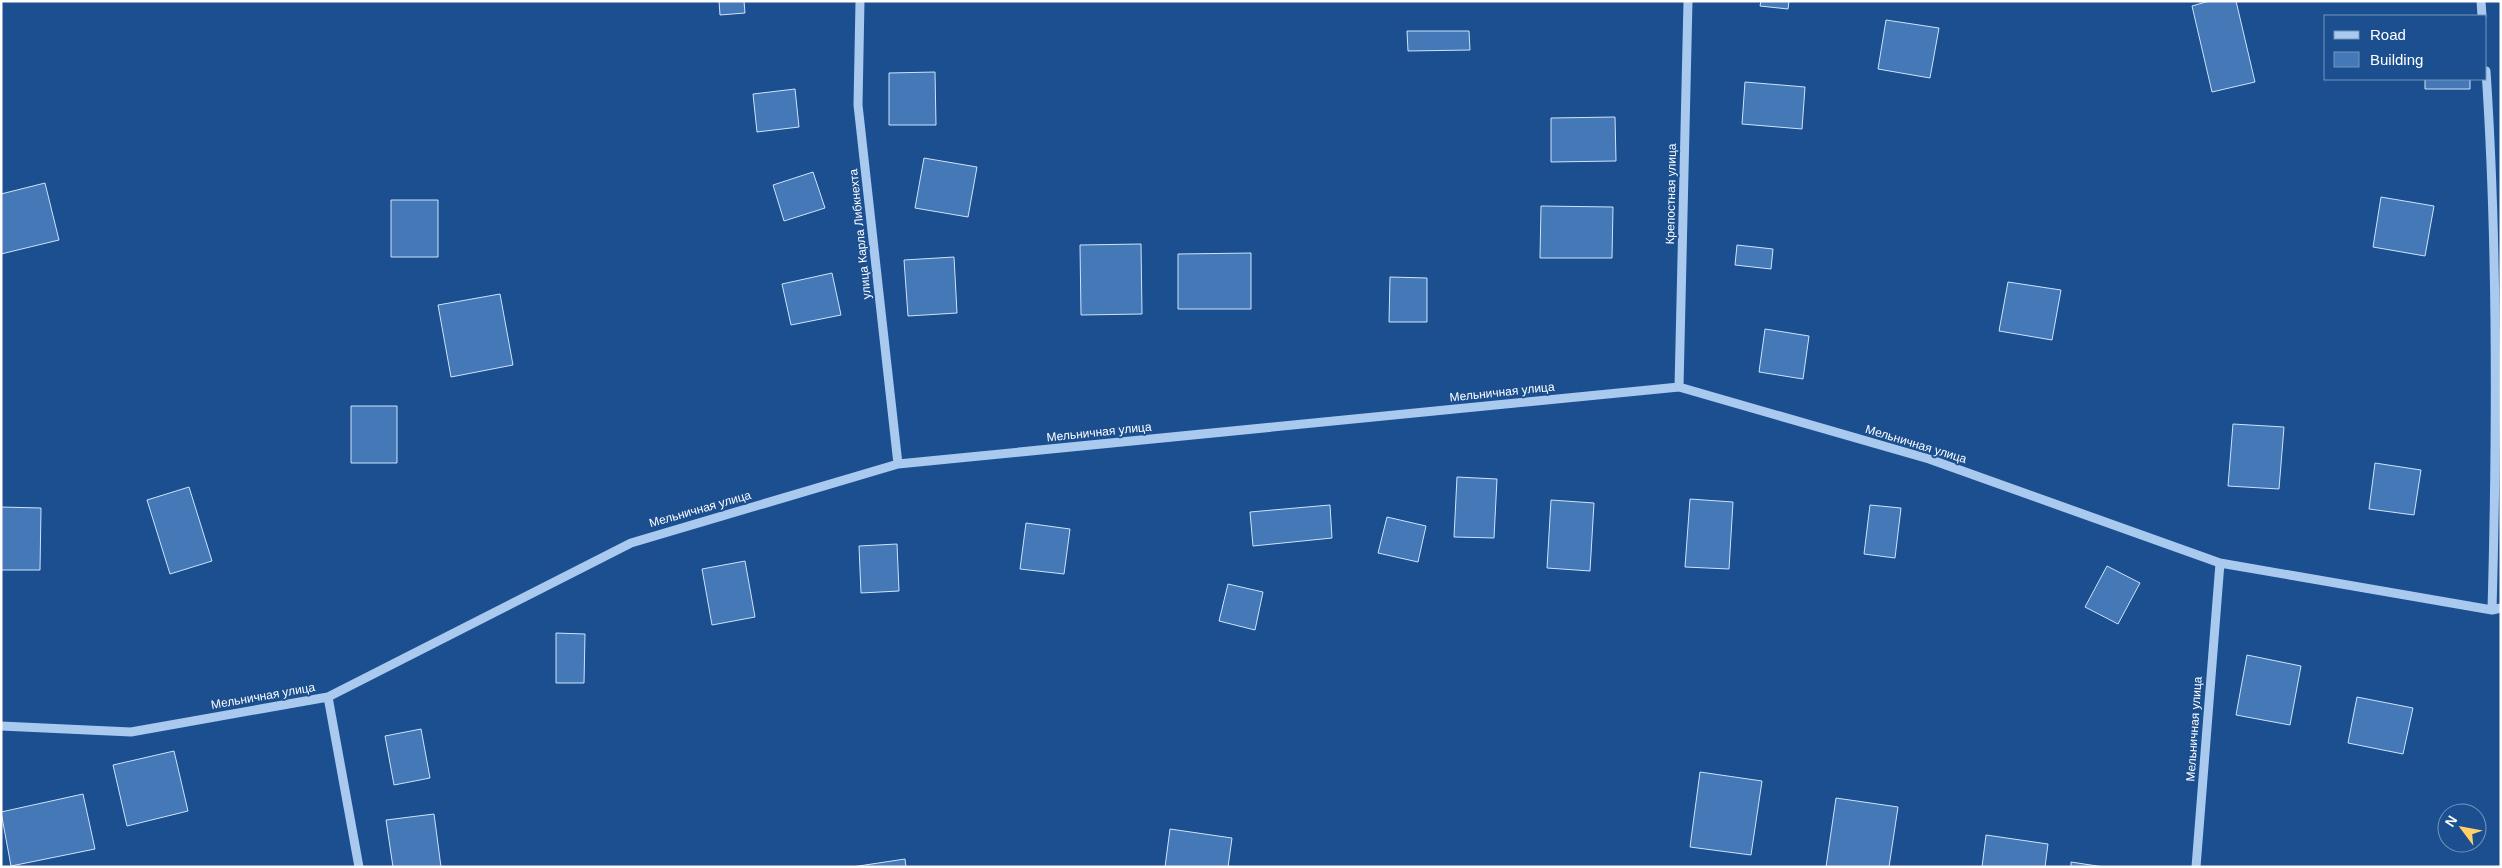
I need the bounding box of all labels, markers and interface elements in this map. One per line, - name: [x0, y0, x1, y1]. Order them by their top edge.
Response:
- legend: [2324, 15, 2487, 80]
- text: Road: [2370, 26, 2406, 43]
- text: Building: [2370, 51, 2423, 68]
- street label: Крепостная улица: [1663, 143, 1679, 245]
- street label: улица Карла Либкнехта: [846, 168, 874, 300]
- street label: Мельничная улица: [1449, 379, 1555, 404]
- street label: Мельничная улица: [1046, 419, 1152, 444]
- street label: Мельничная улица: [1864, 422, 1969, 466]
- street label: Мельничная улица: [647, 488, 753, 530]
- street label: Мельничная улица: [2183, 676, 2205, 782]
- street label: Мельничная улица: [210, 680, 316, 712]
- north arrow: [2437, 803, 2487, 853]
- text: N: [2442, 813, 2460, 830]

